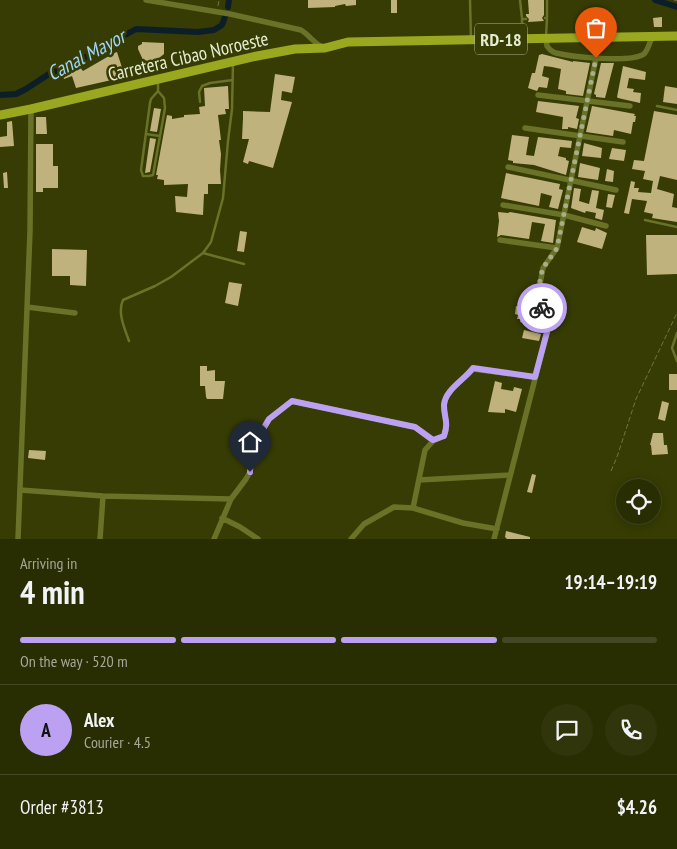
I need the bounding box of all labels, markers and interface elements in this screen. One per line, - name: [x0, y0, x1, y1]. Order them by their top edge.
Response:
- pin: [575, 7, 617, 58]
- icon: bag: [582, 14, 610, 42]
- water label: Canal Mayor: [42, 22, 132, 86]
- road number: RD-18: [475, 23, 527, 54]
- street label: Carretera Cibao Noroeste: [105, 26, 271, 86]
- courier: [517, 283, 567, 333]
- icon: bike: [528, 294, 556, 322]
- pin: [229, 421, 271, 472]
- icon: home: [236, 428, 264, 456]
- map controls: [616, 479, 661, 524]
- button: locate: [616, 479, 661, 524]
- text: Arriving in: [20, 553, 77, 573]
- text: 19:14–19:19: [564, 570, 657, 594]
- text: 4 min: [20, 571, 85, 613]
- text: On the way · 520 m: [20, 651, 128, 671]
- button: chat: [541, 704, 593, 756]
- button: phone: [605, 704, 657, 756]
- text: Alex: [84, 708, 114, 732]
- text: A: [41, 718, 51, 742]
- text: Courier · 4.5: [84, 732, 151, 752]
- text: Order #3813: [20, 795, 104, 819]
- text: $4.26: [617, 795, 657, 819]

